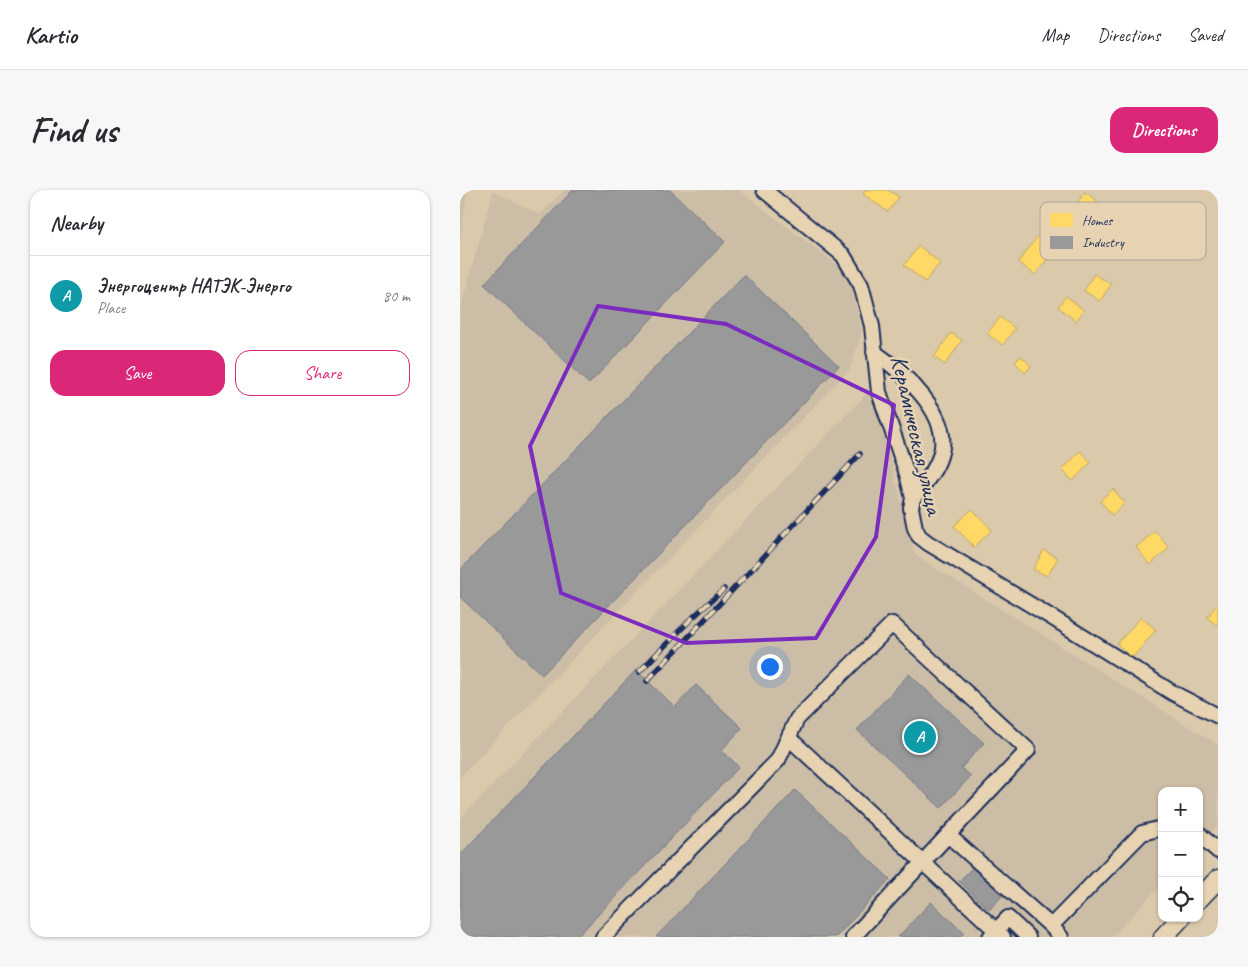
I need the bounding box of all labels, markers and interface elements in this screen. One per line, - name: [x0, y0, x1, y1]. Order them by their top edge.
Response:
- text: Kartio: [25, 20, 77, 50]
- text: Map: [1042, 24, 1069, 46]
- text: Directions: [1097, 24, 1160, 46]
- text: Saved: [1188, 24, 1223, 46]
- button: Directions: [1110, 107, 1218, 153]
- text: Find us: [30, 108, 117, 153]
- legend: [1040, 202, 1206, 260]
- text: Nearby: [50, 210, 103, 236]
- text: Homes: [1082, 212, 1113, 229]
- text: Industry: [1082, 234, 1125, 251]
- text: Энергоцентр НАТЭК-Энерго: [97, 274, 291, 298]
- text: A: [62, 286, 70, 306]
- text: 80 m: [383, 286, 410, 306]
- text: Place: [97, 298, 125, 318]
- button: Save: [50, 350, 225, 396]
- button: Share: [235, 350, 410, 396]
- street label: Керамическая улица: [884, 352, 950, 520]
- your location: [757, 654, 783, 680]
- pin: A: [904, 718, 936, 756]
- map controls: [1158, 787, 1203, 922]
- button: +: [1158, 787, 1203, 832]
- button: −: [1158, 832, 1203, 877]
- button: locate: [1158, 877, 1203, 922]

